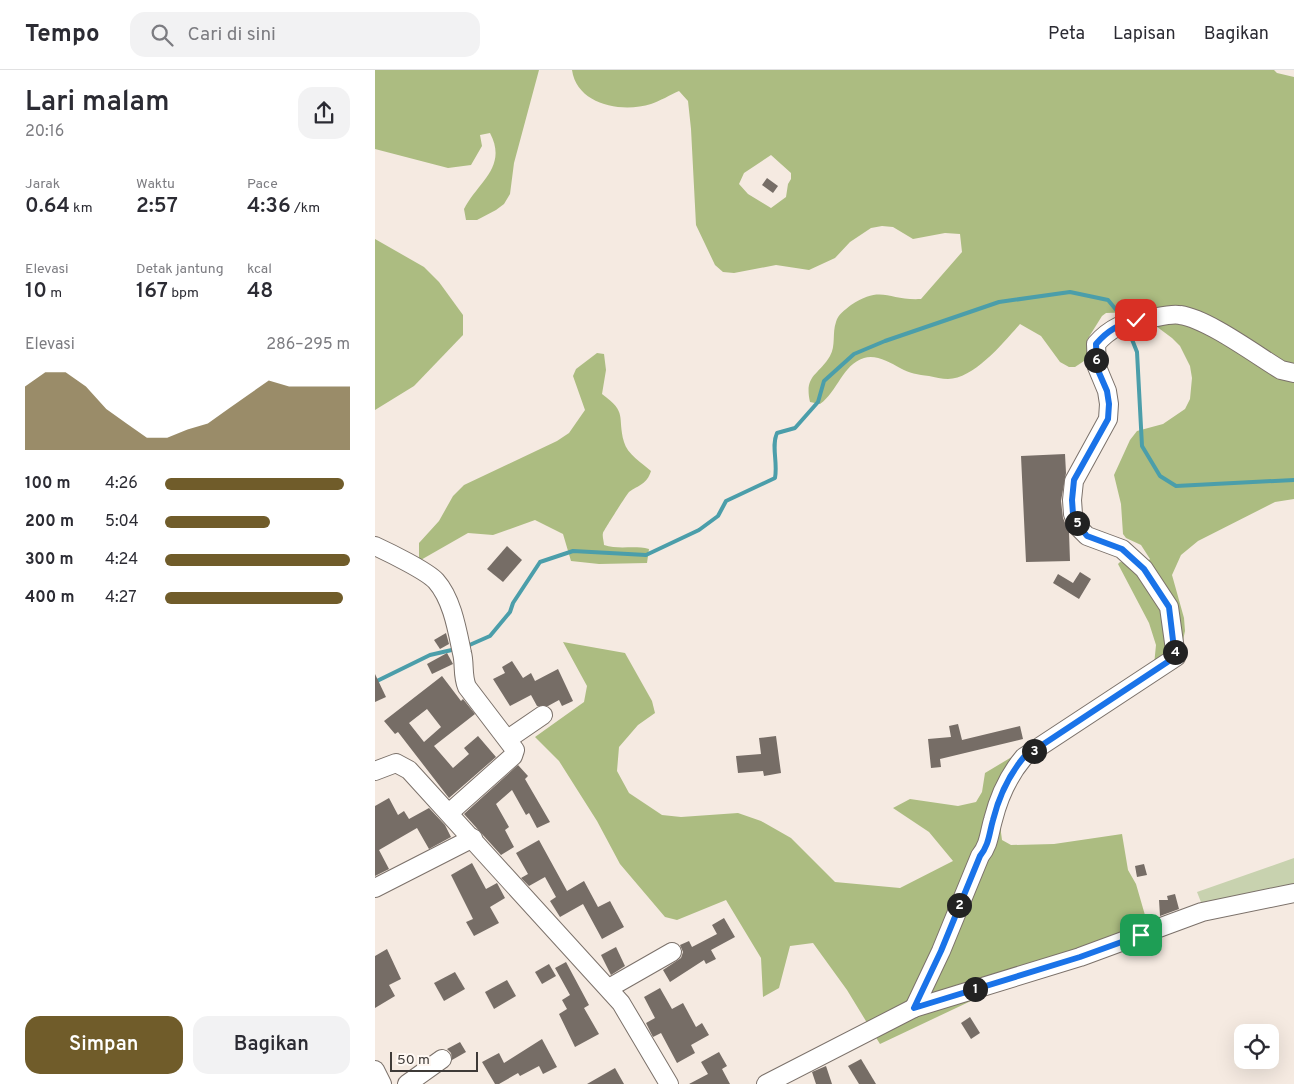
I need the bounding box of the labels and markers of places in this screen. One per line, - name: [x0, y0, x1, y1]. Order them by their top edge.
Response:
- pin: [1115, 299, 1157, 341]
- pin: 6: [1083, 348, 1109, 372]
- pin: 5: [1065, 510, 1089, 536]
- pin: 4: [1163, 640, 1187, 664]
- pin: 3: [1021, 738, 1047, 764]
- pin: 2: [947, 892, 971, 918]
- pin: [1120, 914, 1162, 956]
- pin: 1: [963, 976, 987, 1002]

